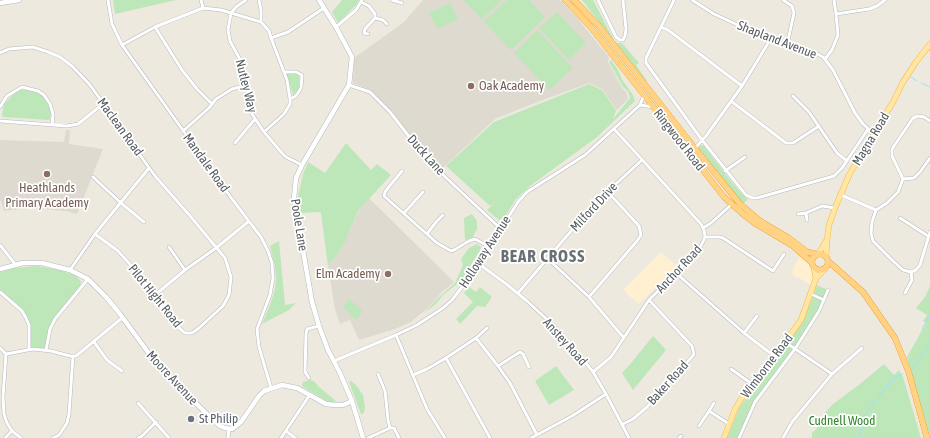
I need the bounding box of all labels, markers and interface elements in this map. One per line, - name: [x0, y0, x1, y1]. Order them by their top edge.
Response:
- street label: Shapland Avenue: [735, 18, 819, 62]
- street label: Nutley Way: [232, 58, 260, 114]
- place label: Oak Academy: [479, 78, 544, 94]
- marker: Oak Academy: [466, 81, 476, 91]
- street label: Maclean Road: [94, 95, 146, 159]
- street label: Ringwood Road: [650, 106, 708, 174]
- street label: Magna Road: [849, 110, 893, 168]
- street label: Mandale Road: [179, 130, 233, 196]
- street label: Duck Lane: [404, 132, 448, 178]
- marker: Heathlands Primary Academy: [42, 169, 52, 179]
- street label: Milford Drive: [567, 179, 621, 235]
- place label: Heathlands Primary Academy: [5, 180, 89, 211]
- street label: Poole Lane: [287, 198, 311, 252]
- street label: Holloway Avenue: [456, 213, 514, 291]
- street label: Anchor Road: [653, 242, 705, 296]
- district label: BEAR CROSS: [501, 247, 585, 267]
- street label: Pilot Hight Road: [125, 261, 185, 331]
- place label: Elm Academy: [316, 266, 380, 282]
- marker: Elm Academy: [383, 269, 393, 279]
- street label: Anstey Road: [540, 315, 590, 369]
- street label: Wimborne Road: [738, 331, 796, 401]
- street label: Moore Avenue: [143, 348, 201, 408]
- street label: Baker Road: [644, 358, 692, 408]
- place label: St Philip: [199, 411, 238, 427]
- park label: Cudnell Wood: [809, 413, 875, 429]
- marker: St Philip: [186, 414, 196, 424]

